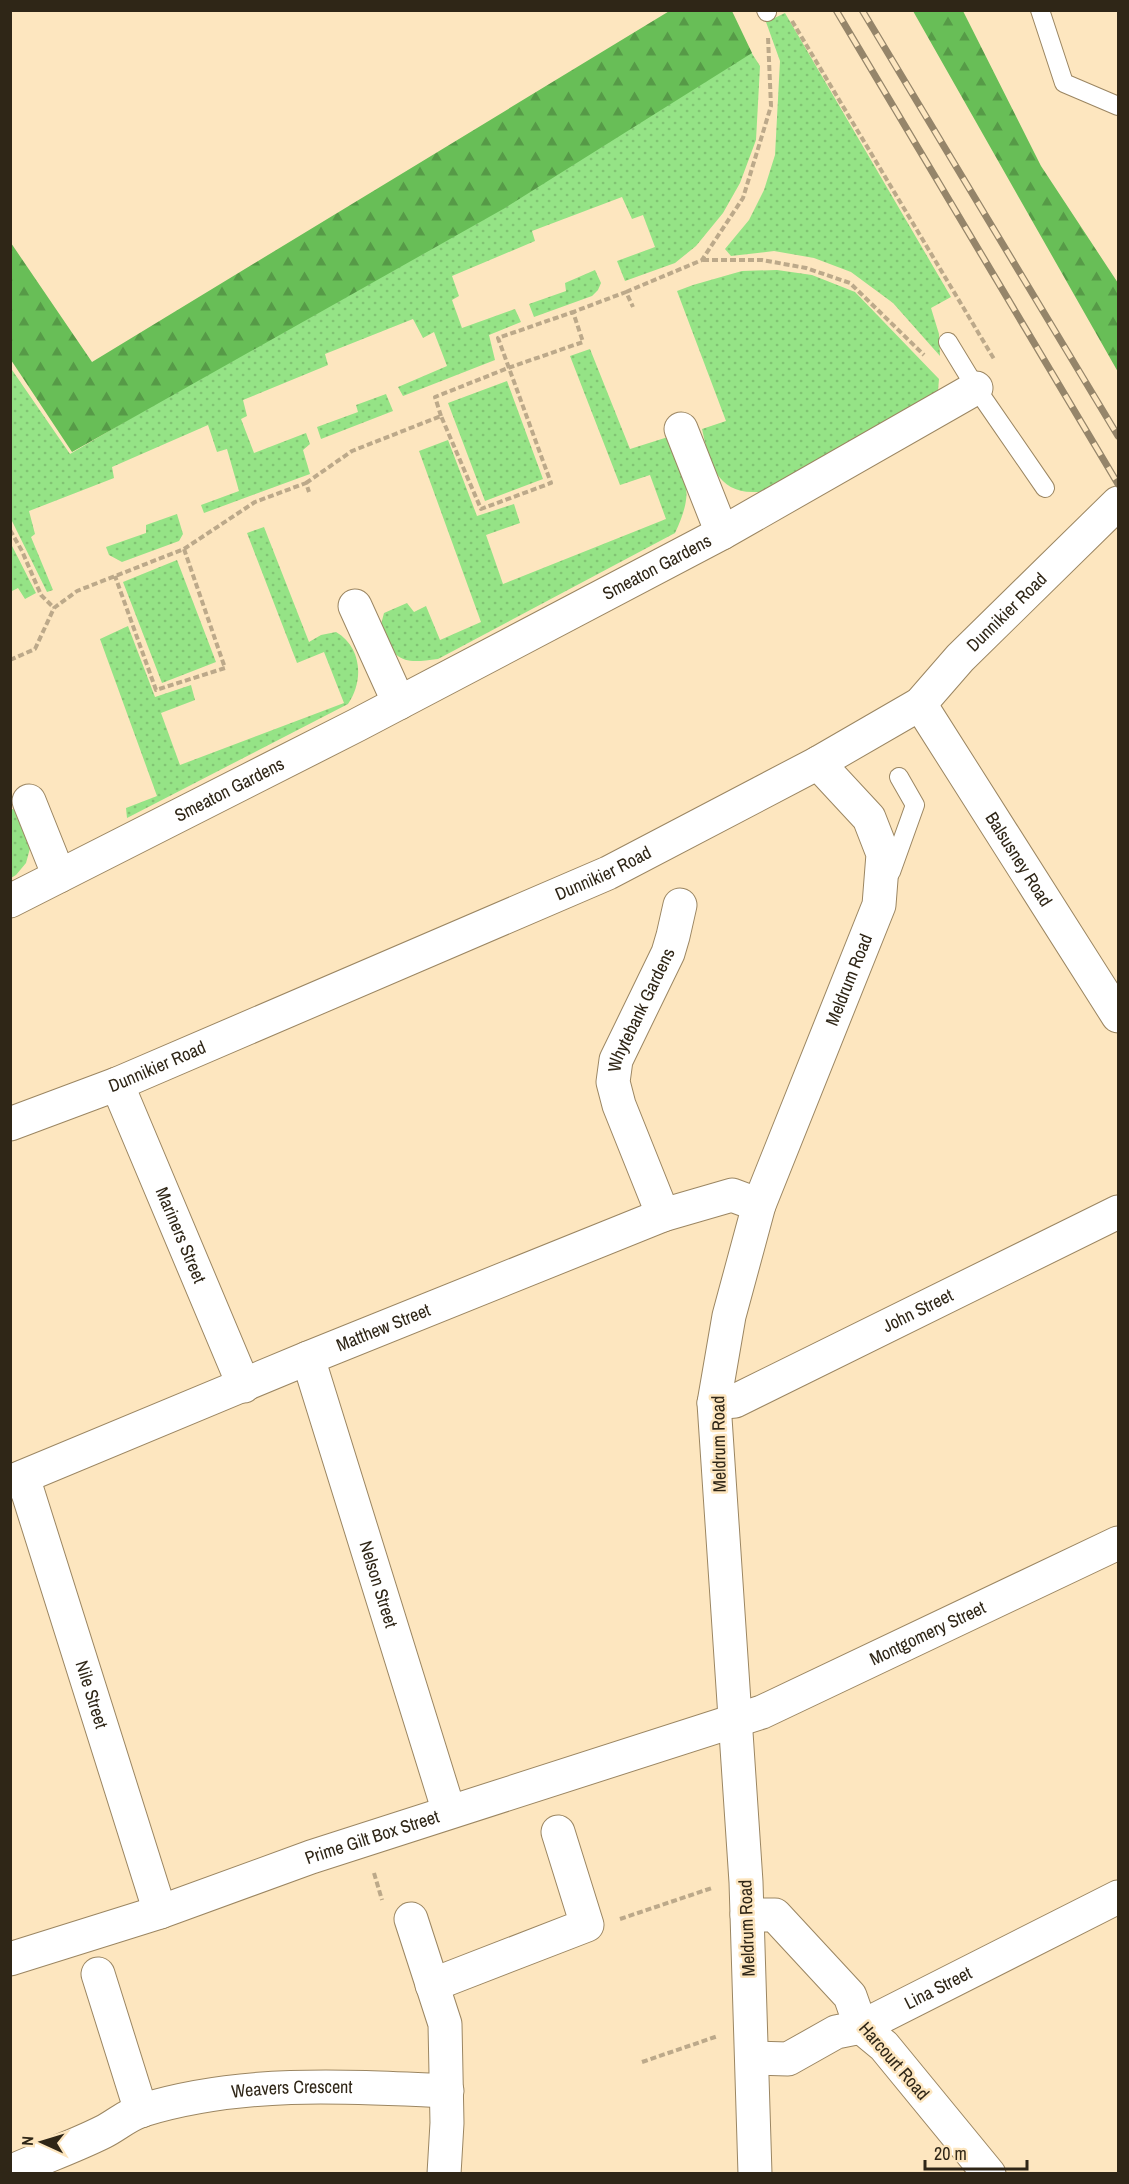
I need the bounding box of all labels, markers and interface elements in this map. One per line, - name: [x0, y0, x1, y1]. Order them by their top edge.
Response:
- street label: Smeaton Gardens: [598, 528, 716, 606]
- street label: Dunnikier Road: [961, 567, 1052, 657]
- street label: Smeaton Gardens: [170, 751, 288, 828]
- street label: Balsusney Road: [980, 807, 1058, 911]
- street label: Dunnikier Road: [551, 840, 655, 906]
- street label: Meldrum Road: [819, 930, 878, 1029]
- street label: Whytebank Gardens: [602, 946, 681, 1073]
- street label: Dunnikier Road: [105, 1034, 209, 1098]
- street label: Mariners Street: [150, 1183, 212, 1287]
- street label: John Street: [878, 1282, 957, 1338]
- street label: Matthew Street: [332, 1297, 434, 1357]
- street label: Meldrum Road: [705, 1395, 732, 1493]
- street label: Nelson Street: [354, 1538, 404, 1631]
- street label: Montgomery Street: [865, 1595, 990, 1671]
- street label: Nile Street: [70, 1657, 114, 1731]
- street label: Prime Gilt Box Street: [301, 1804, 442, 1870]
- street label: Meldrum Road: [732, 1879, 761, 1977]
- street label: Lina Street: [900, 1960, 976, 2015]
- street label: Harcourt Road: [853, 2016, 935, 2105]
- street label: Weavers Crescent: [230, 2074, 353, 2104]
- north arrow: [12, 2112, 72, 2172]
- scale bar: [925, 2133, 1027, 2171]
- text: N: [16, 2135, 38, 2146]
- text: 20 m: [934, 2141, 967, 2166]

